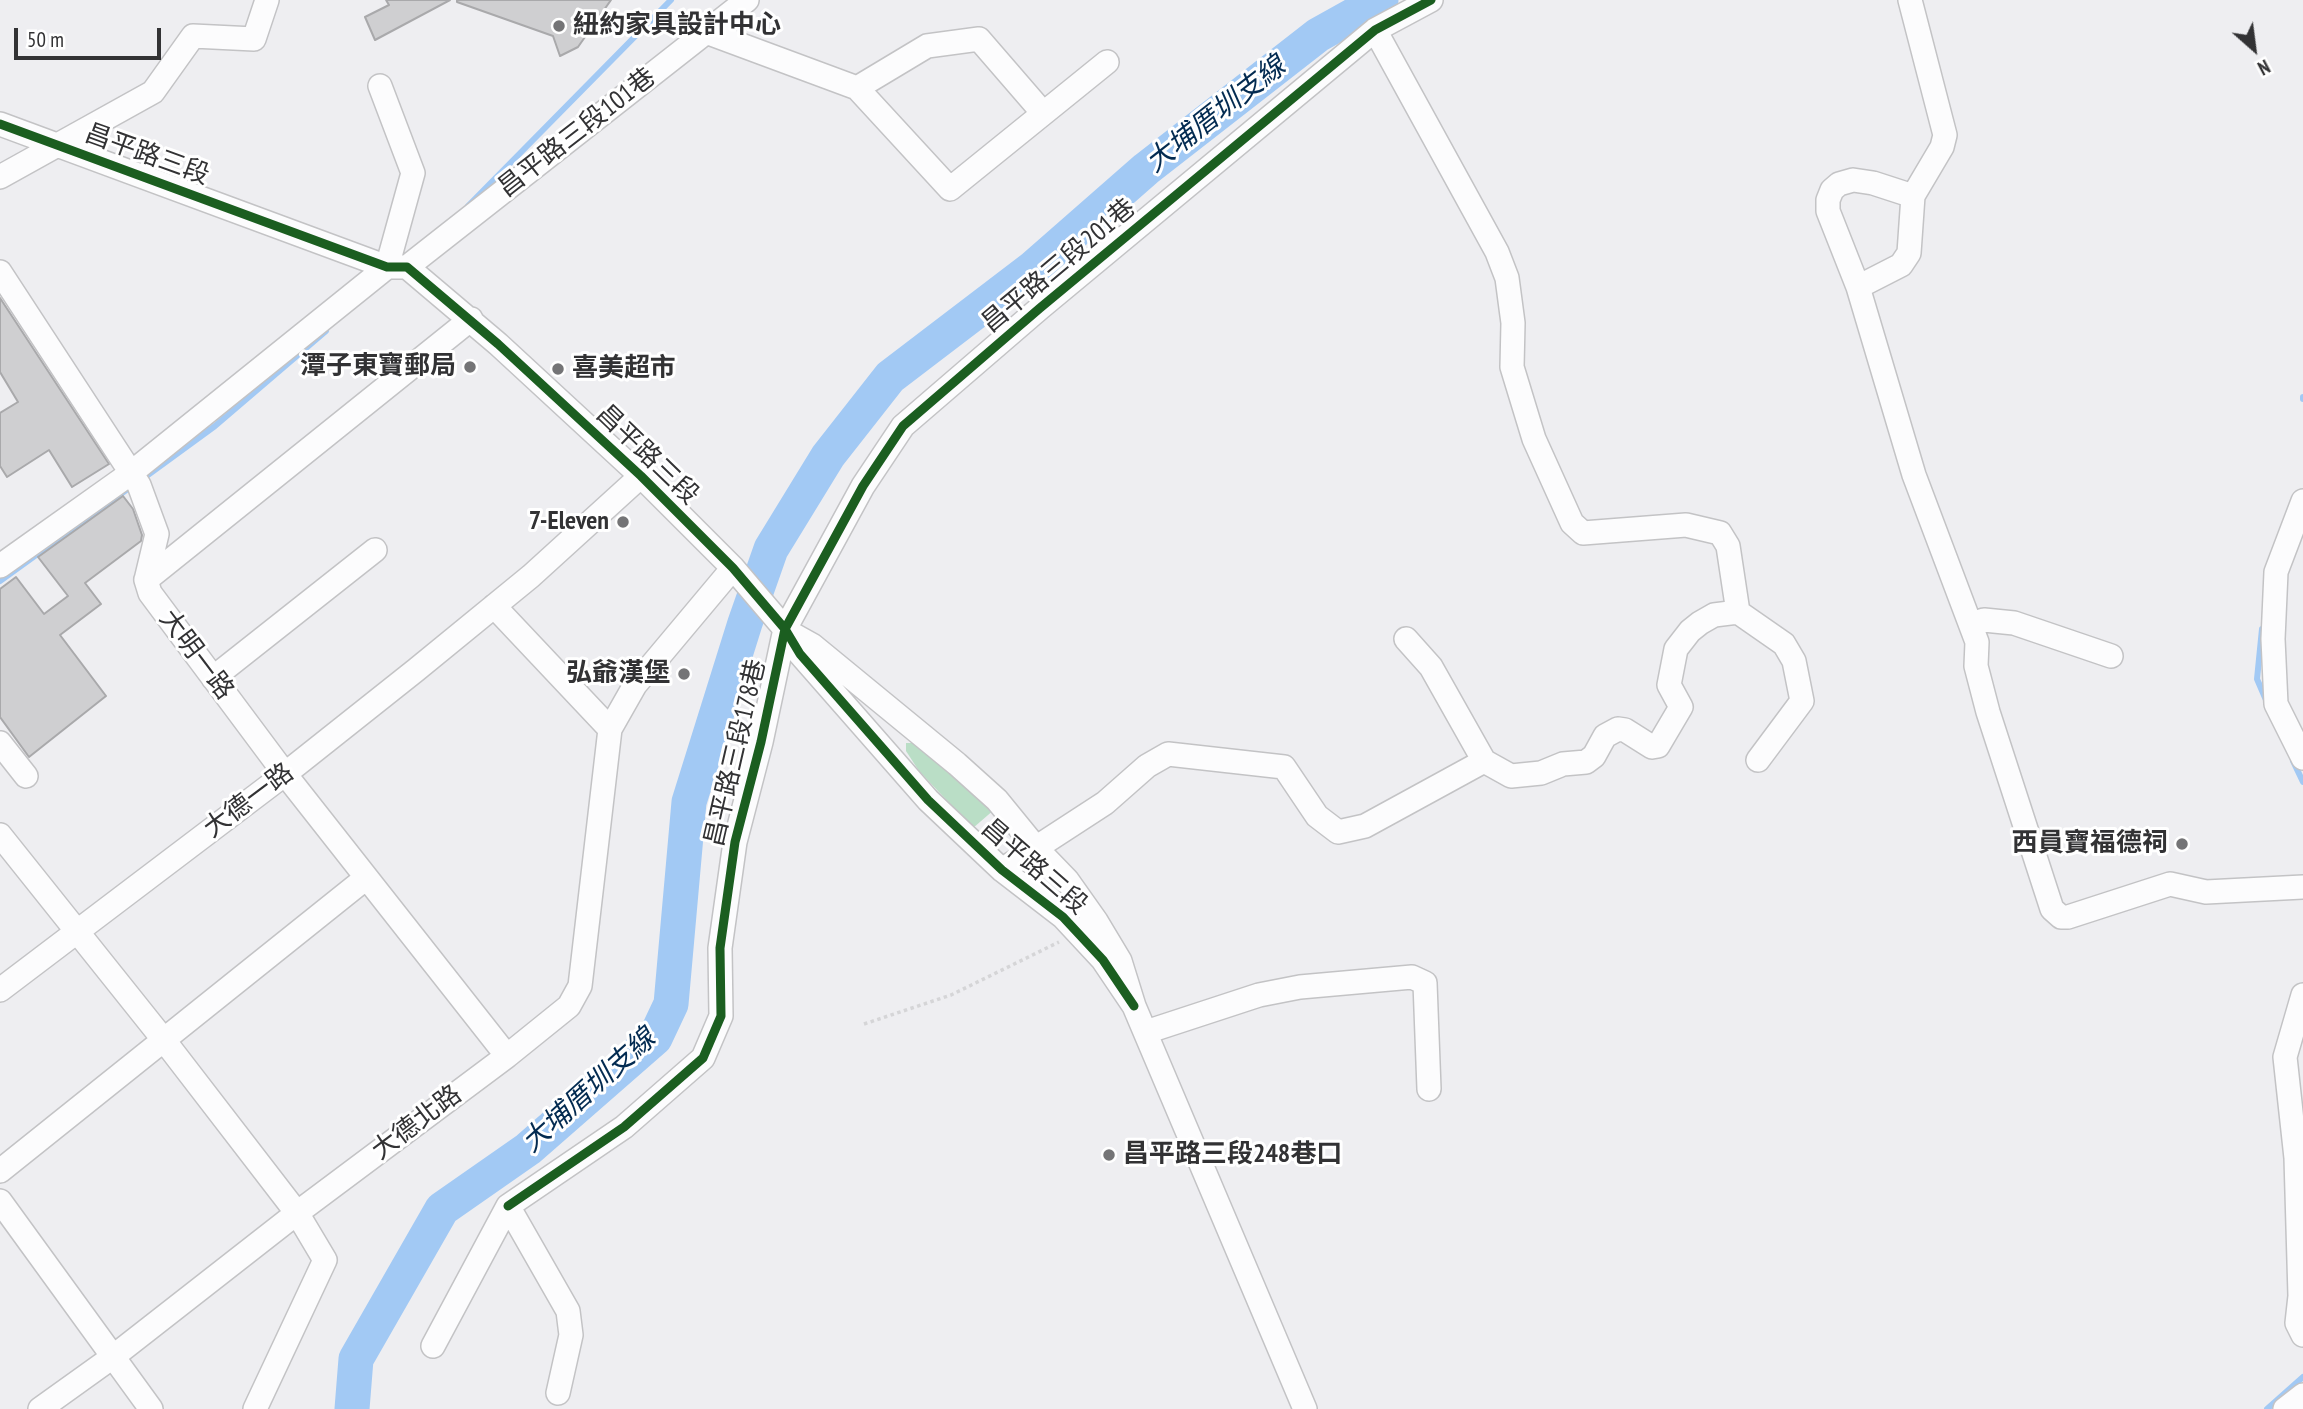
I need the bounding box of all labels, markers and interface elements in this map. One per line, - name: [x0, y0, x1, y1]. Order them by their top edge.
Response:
- place label: 紐約家具設計中心: [573, 10, 781, 42]
- scale bar: [18, 14, 164, 58]
- north arrow: [2219, 14, 2289, 84]
- marker: 紐約家具設計中心: [551, 18, 567, 34]
- text: 50 m: [27, 26, 64, 53]
- water label: 大埔厝圳支線: [1139, 50, 1293, 180]
- text: N: [2254, 55, 2274, 81]
- street label: 昌平路三段101巷: [492, 62, 662, 204]
- street label: 昌平路三段: [81, 118, 213, 192]
- street label: 昌平路三段201巷: [976, 193, 1142, 339]
- place label: 潭子東寶郵局: [300, 351, 456, 383]
- place label: 喜美超市: [572, 353, 676, 385]
- marker: 潭子東寶郵局: [462, 359, 478, 375]
- marker: 喜美超市: [550, 361, 566, 377]
- street label: 昌平路三段: [589, 399, 705, 511]
- place label: 7-Eleven: [529, 506, 609, 538]
- marker: 7-Eleven: [615, 514, 631, 530]
- street label: 大明一路: [152, 604, 240, 706]
- street label: 昌平路三段178巷: [699, 656, 773, 850]
- place label: 弘爺漢堡: [566, 658, 670, 690]
- marker: 弘爺漢堡: [676, 666, 692, 682]
- street label: 大德一路: [198, 757, 300, 845]
- street label: 昌平路三段: [975, 813, 1093, 921]
- place label: 西員寶福德祠: [2012, 828, 2168, 860]
- marker: 西員寶福德祠: [2174, 836, 2190, 852]
- water label: 大埔厝圳支線: [515, 1022, 663, 1160]
- street label: 大德北路: [366, 1079, 468, 1167]
- place label: 昌平路三段248巷口: [1123, 1139, 1342, 1171]
- marker: 昌平路三段248巷口: [1101, 1147, 1117, 1163]

